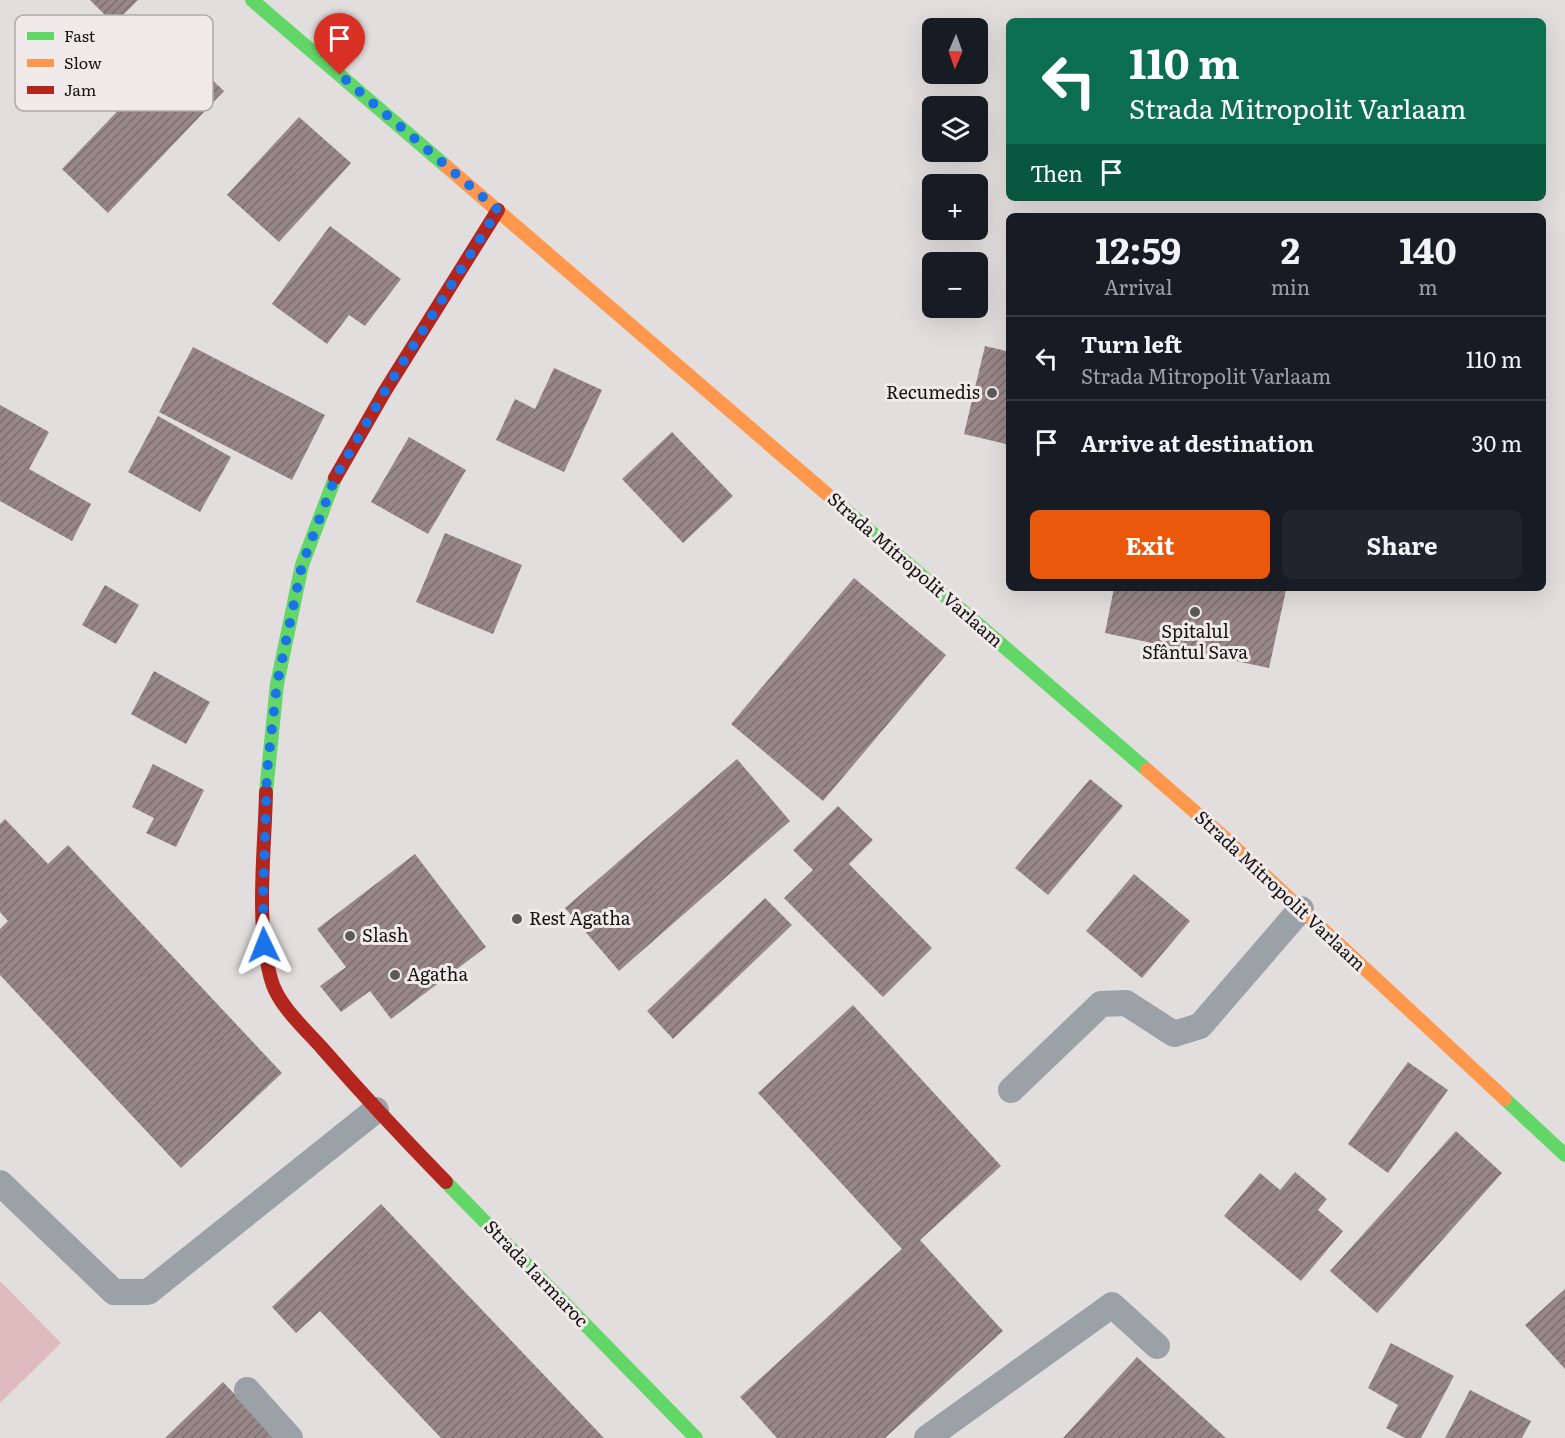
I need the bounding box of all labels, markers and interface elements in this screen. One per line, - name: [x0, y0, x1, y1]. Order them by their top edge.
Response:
- pin: [314, 13, 365, 75]
- legend: [15, 15, 213, 111]
- north arrow: [922, 18, 988, 84]
- map controls: [922, 18, 988, 318]
- icon: arrive: [323, 22, 356, 55]
- text: Fast: [64, 23, 96, 47]
- text: 110 m: [1129, 30, 1240, 92]
- icon: left: [1030, 42, 1108, 120]
- text: Slow: [64, 50, 102, 74]
- text: Jam: [64, 77, 97, 101]
- text: Strada Mitropolit Varlaam: [1129, 87, 1467, 127]
- button: layers: [922, 96, 988, 162]
- text: Then: [1030, 156, 1083, 189]
- icon: arrive: [1095, 156, 1128, 189]
- button: +: [922, 174, 988, 240]
- text: 12:59: [1095, 222, 1181, 275]
- text: 2: [1281, 222, 1300, 275]
- text: 140: [1399, 222, 1457, 275]
- button: −: [922, 252, 988, 318]
- text: Arrival: [1104, 271, 1172, 301]
- text: min: [1271, 271, 1310, 301]
- text: m: [1418, 271, 1438, 301]
- text: Turn left: [1081, 327, 1182, 360]
- icon: left: [1030, 342, 1063, 375]
- text: 110 m: [1466, 342, 1522, 375]
- text: Strada Mitropolit Varlaam: [1081, 360, 1331, 390]
- place label: Recumedis: [886, 378, 980, 405]
- marker: Recumedis: [985, 386, 999, 400]
- icon: arrive: [1030, 426, 1063, 459]
- text: Arrive at destination: [1081, 426, 1314, 459]
- text: 30 m: [1472, 426, 1522, 459]
- street label: Strada Mitropolit Varlaam: [822, 485, 1010, 653]
- button: Exit: [1030, 510, 1270, 579]
- button: Share: [1282, 510, 1522, 579]
- marker: Spitalul Sfântul Sava: [1188, 605, 1202, 619]
- place label: Spitalul Sfântul Sava: [1142, 617, 1248, 665]
- street label: Strada Mitropolit Varlaam: [1190, 803, 1373, 977]
- place label: Rest Agatha: [529, 904, 631, 931]
- marker: Rest Agatha: [510, 912, 524, 926]
- position arrow: [232, 913, 296, 977]
- place label: Slash: [362, 921, 408, 948]
- marker: Slash: [343, 929, 357, 943]
- place label: Agatha: [407, 960, 468, 987]
- marker: Agatha: [388, 968, 402, 982]
- street label: Strada Iarmaroc: [479, 1213, 595, 1333]

